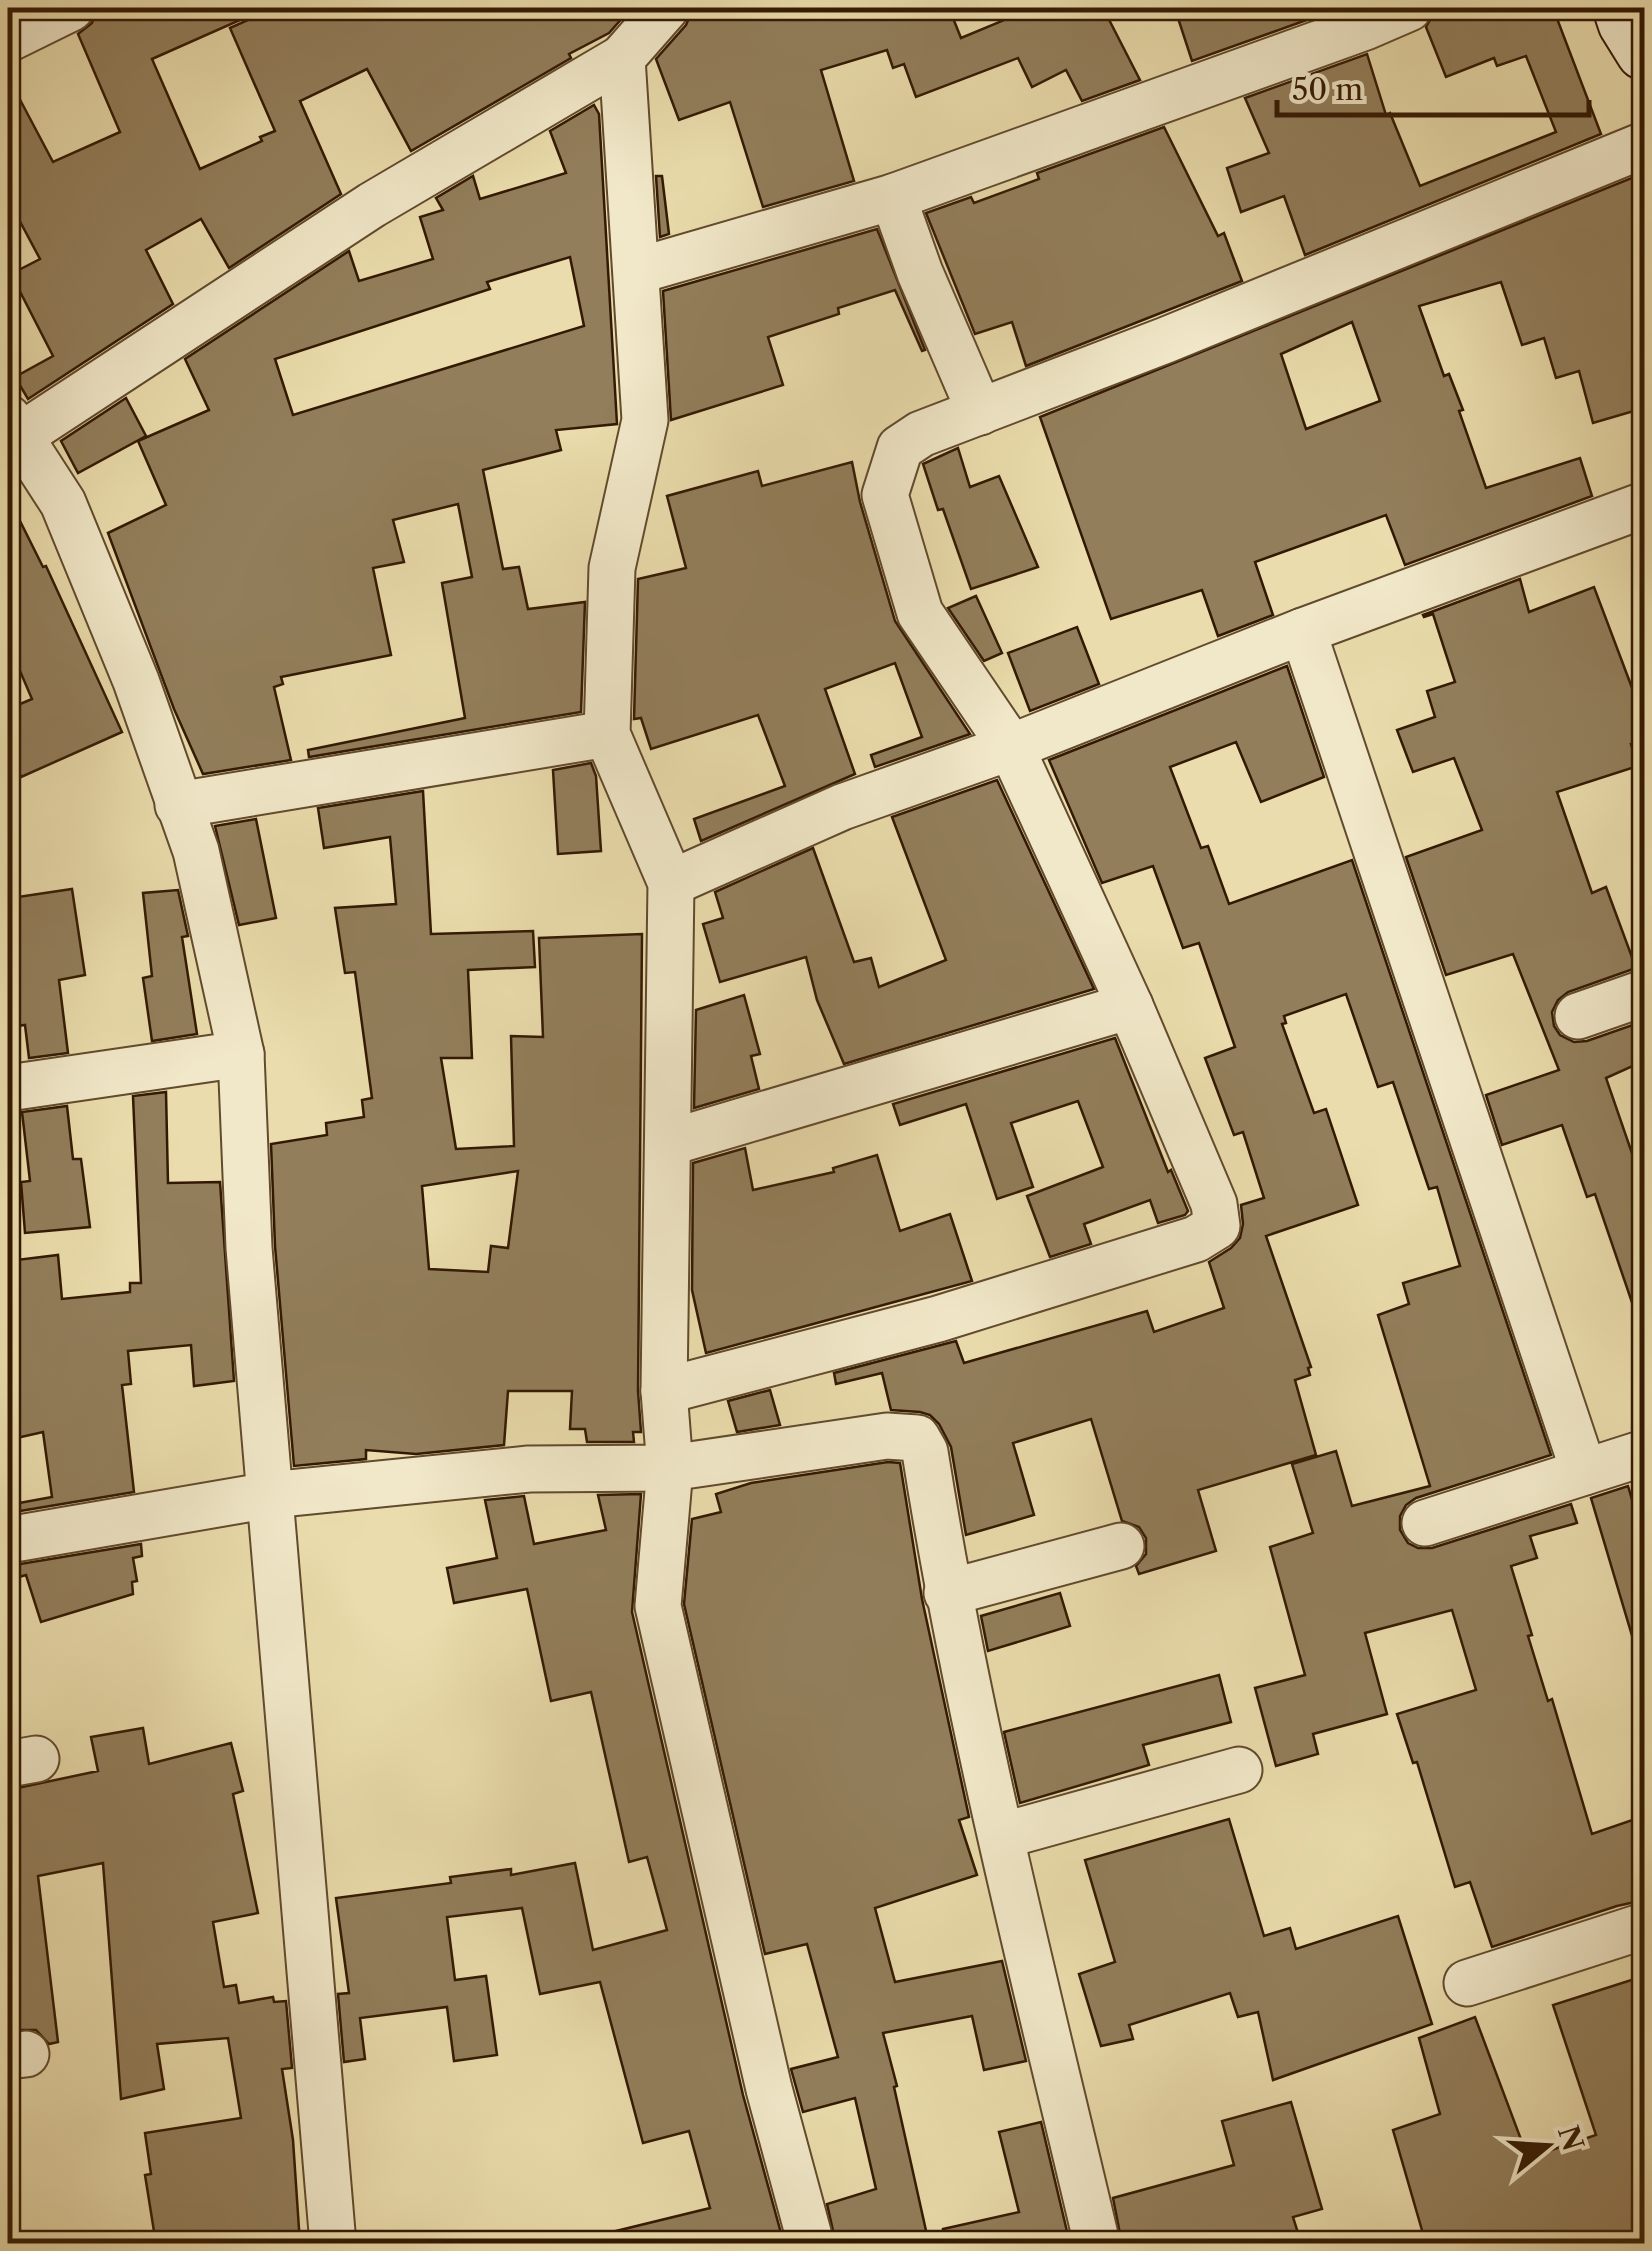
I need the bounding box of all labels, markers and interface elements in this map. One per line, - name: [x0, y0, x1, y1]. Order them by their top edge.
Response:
- scale bar: [1277, 55, 1590, 117]
- text: 50 m: [1292, 71, 1363, 108]
- north arrow: [1497, 2096, 1597, 2196]
- text: N: [1551, 2121, 1591, 2155]

